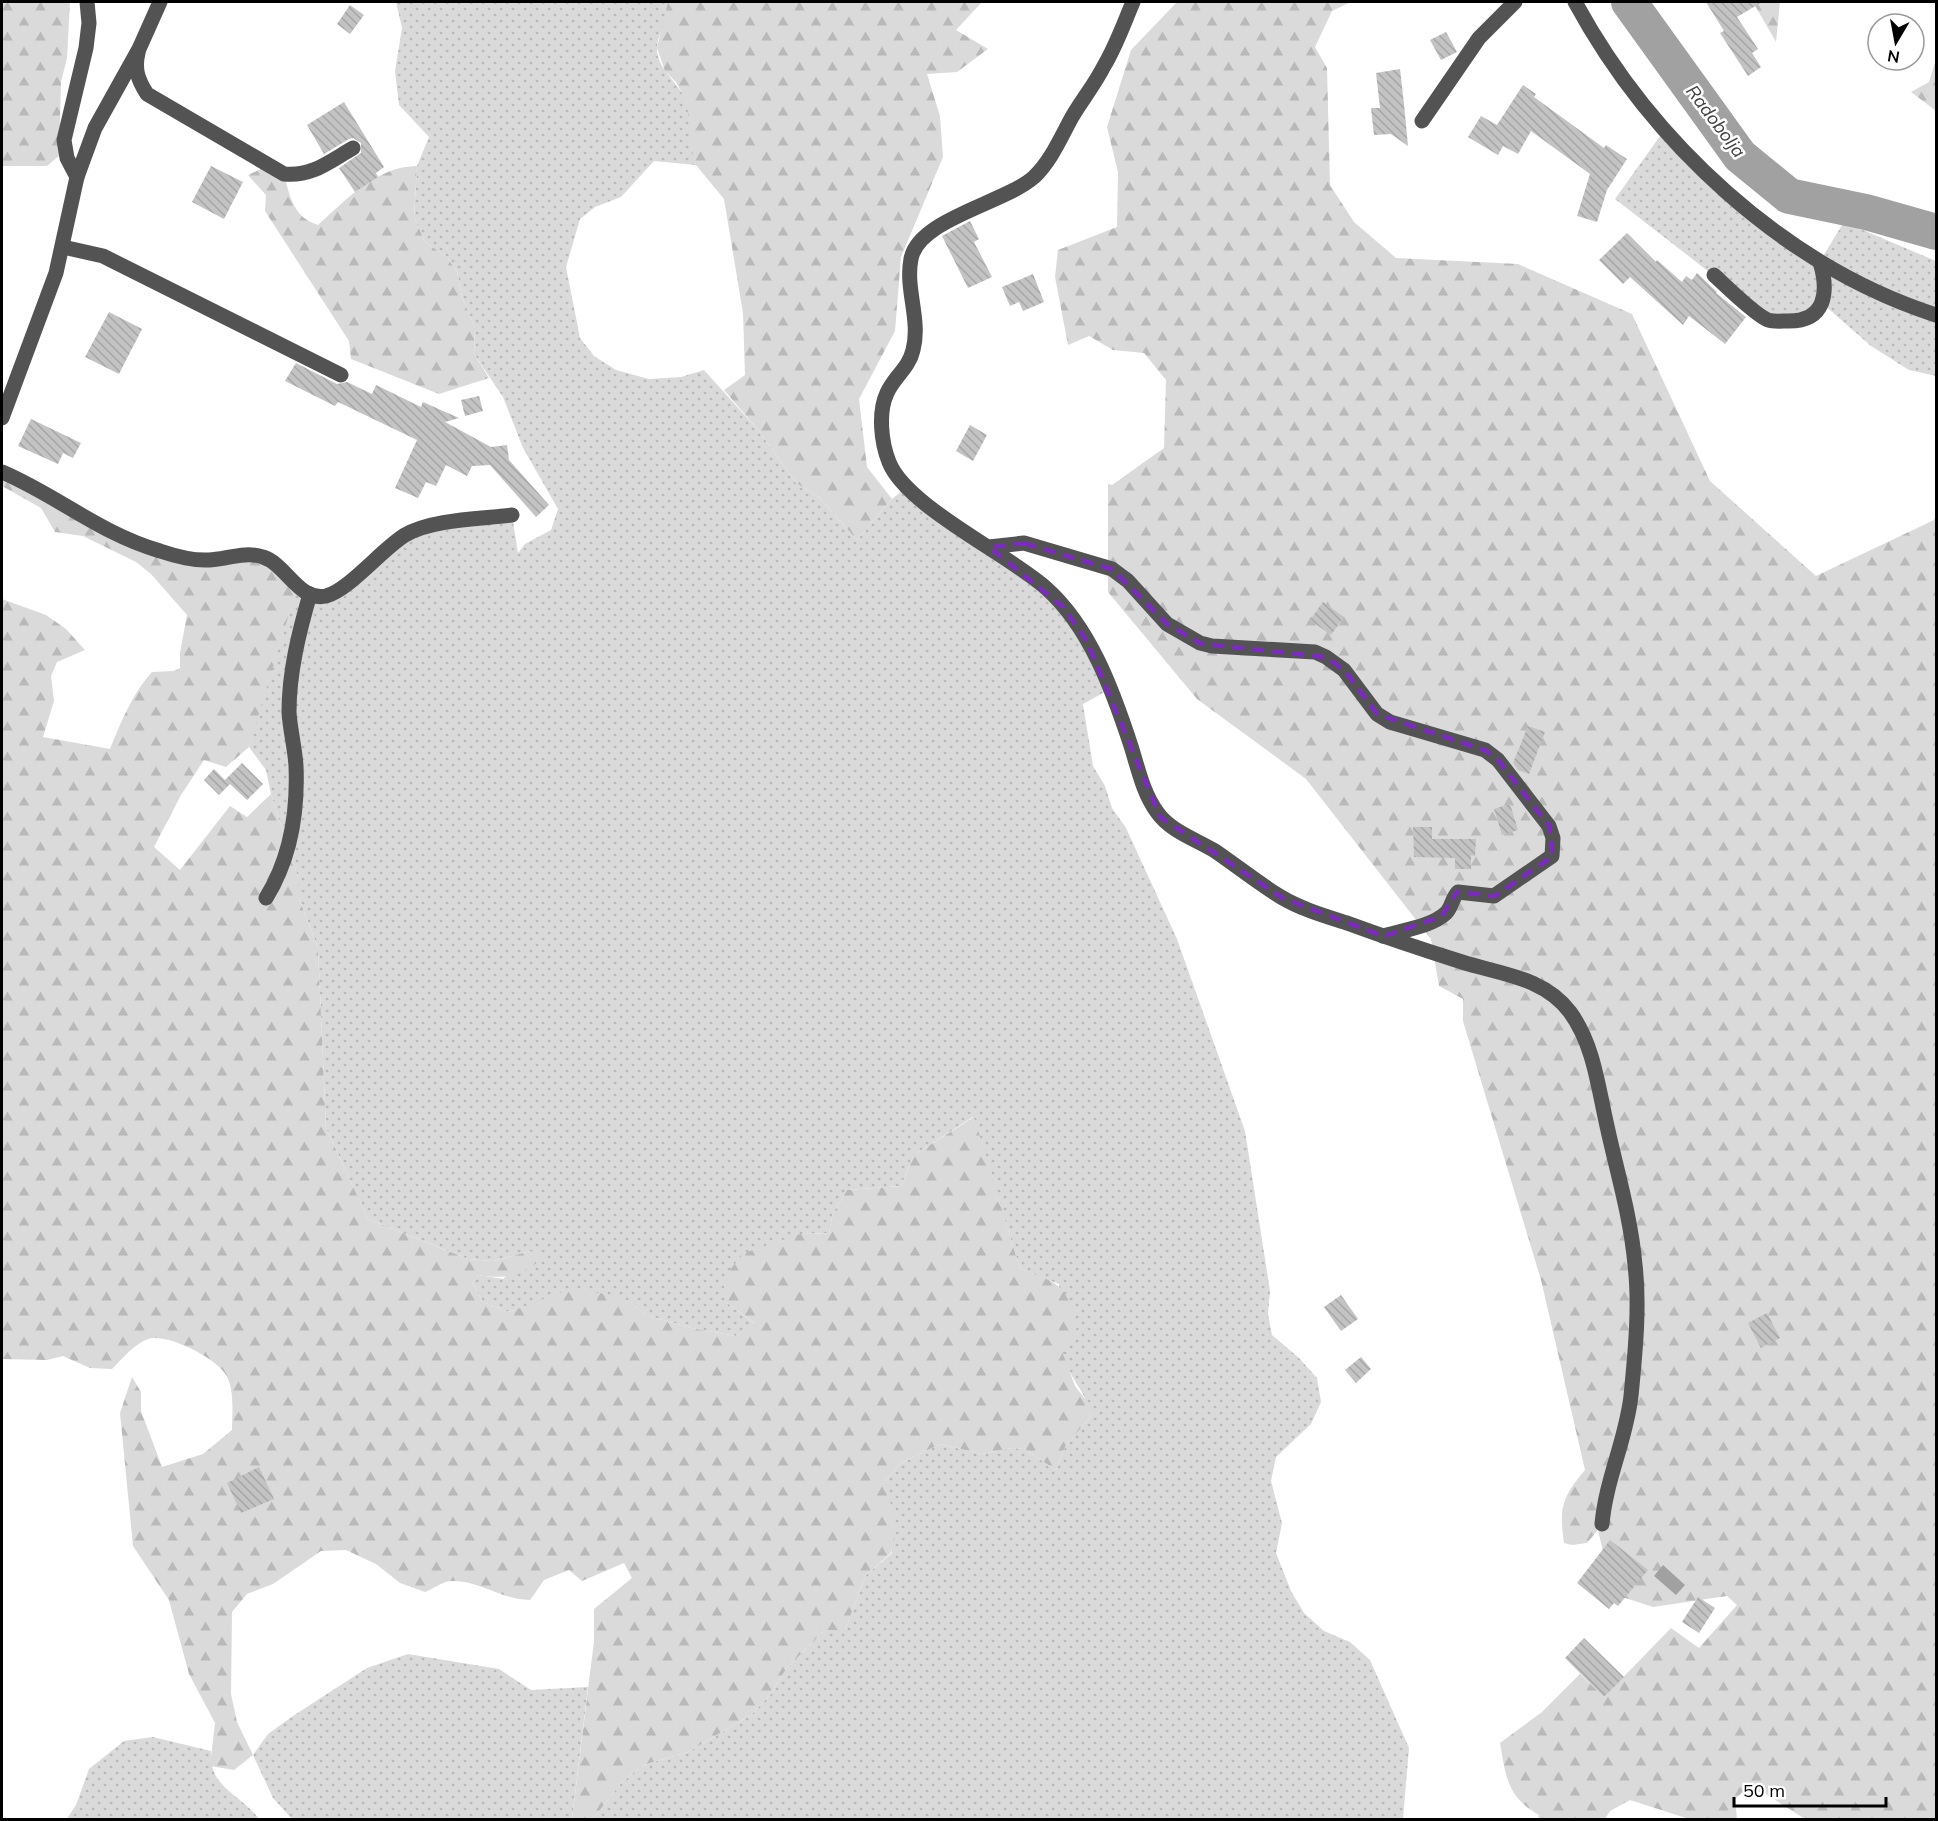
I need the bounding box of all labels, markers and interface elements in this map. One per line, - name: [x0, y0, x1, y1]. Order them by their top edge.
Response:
- north arrow: [1866, 12, 1926, 72]
- text: N: [1886, 46, 1901, 68]
- water label: Radobolja: [1681, 80, 1751, 162]
- scale bar: [1734, 1770, 1886, 1808]
- text: 50 m: [1743, 1779, 1785, 1802]

